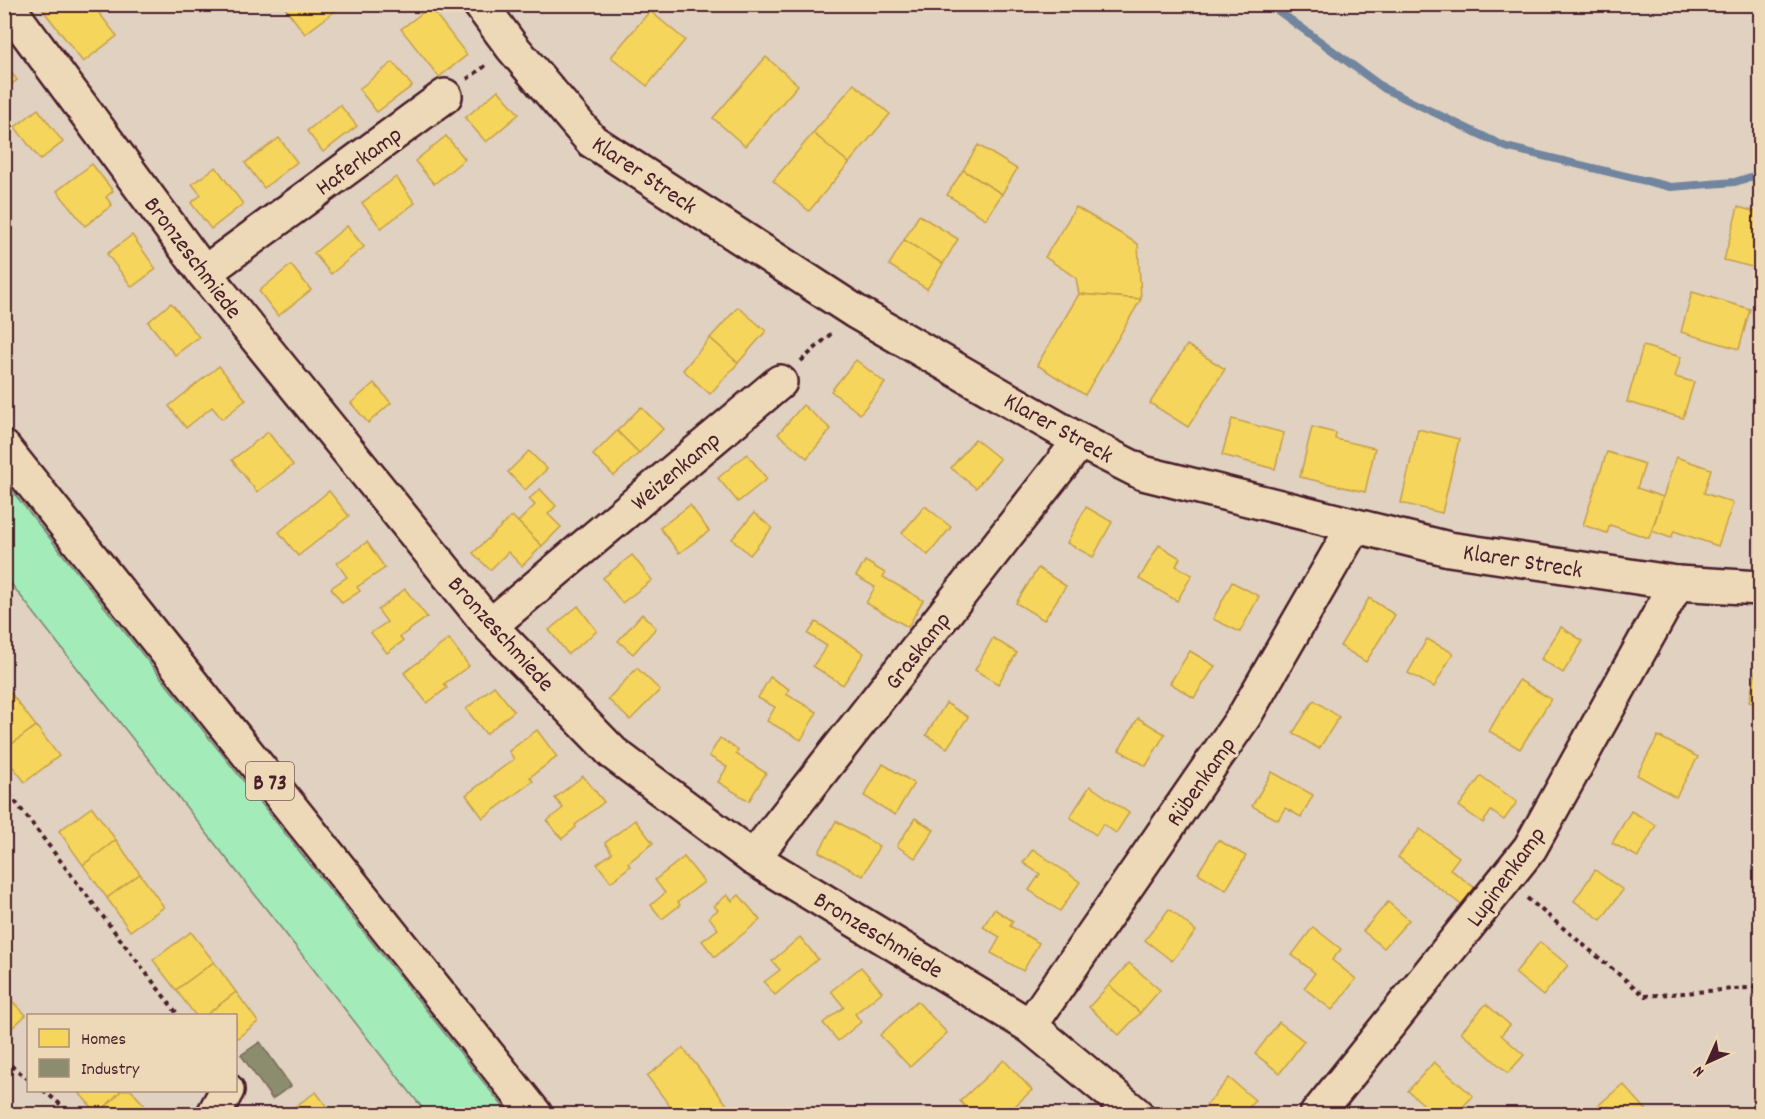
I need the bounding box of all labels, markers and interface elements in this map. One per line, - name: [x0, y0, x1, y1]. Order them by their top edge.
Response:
- street label: Haferkamp: [309, 119, 410, 206]
- street label: Klarer Streck: [584, 129, 703, 224]
- street label: Bronzeschmiede: [134, 190, 249, 327]
- street label: Klarer Streck: [997, 386, 1118, 474]
- street label: Weizenkamp: [625, 425, 729, 520]
- street label: Klarer Streck: [1460, 537, 1585, 589]
- street label: Bronzeschmiede: [438, 569, 561, 701]
- street label: Graskamp: [878, 606, 961, 698]
- street label: Rübenkamp: [1159, 731, 1246, 835]
- road number: B 73: [246, 762, 294, 800]
- street label: Lupinenkamp: [1459, 820, 1556, 935]
- street label: Bronzeschmiede: [806, 884, 949, 989]
- legend: [27, 1014, 237, 1092]
- text: Homes: [81, 1028, 126, 1053]
- north arrow: [1678, 1032, 1738, 1092]
- text: Industry: [81, 1058, 140, 1083]
- text: N: [1688, 1060, 1710, 1082]

